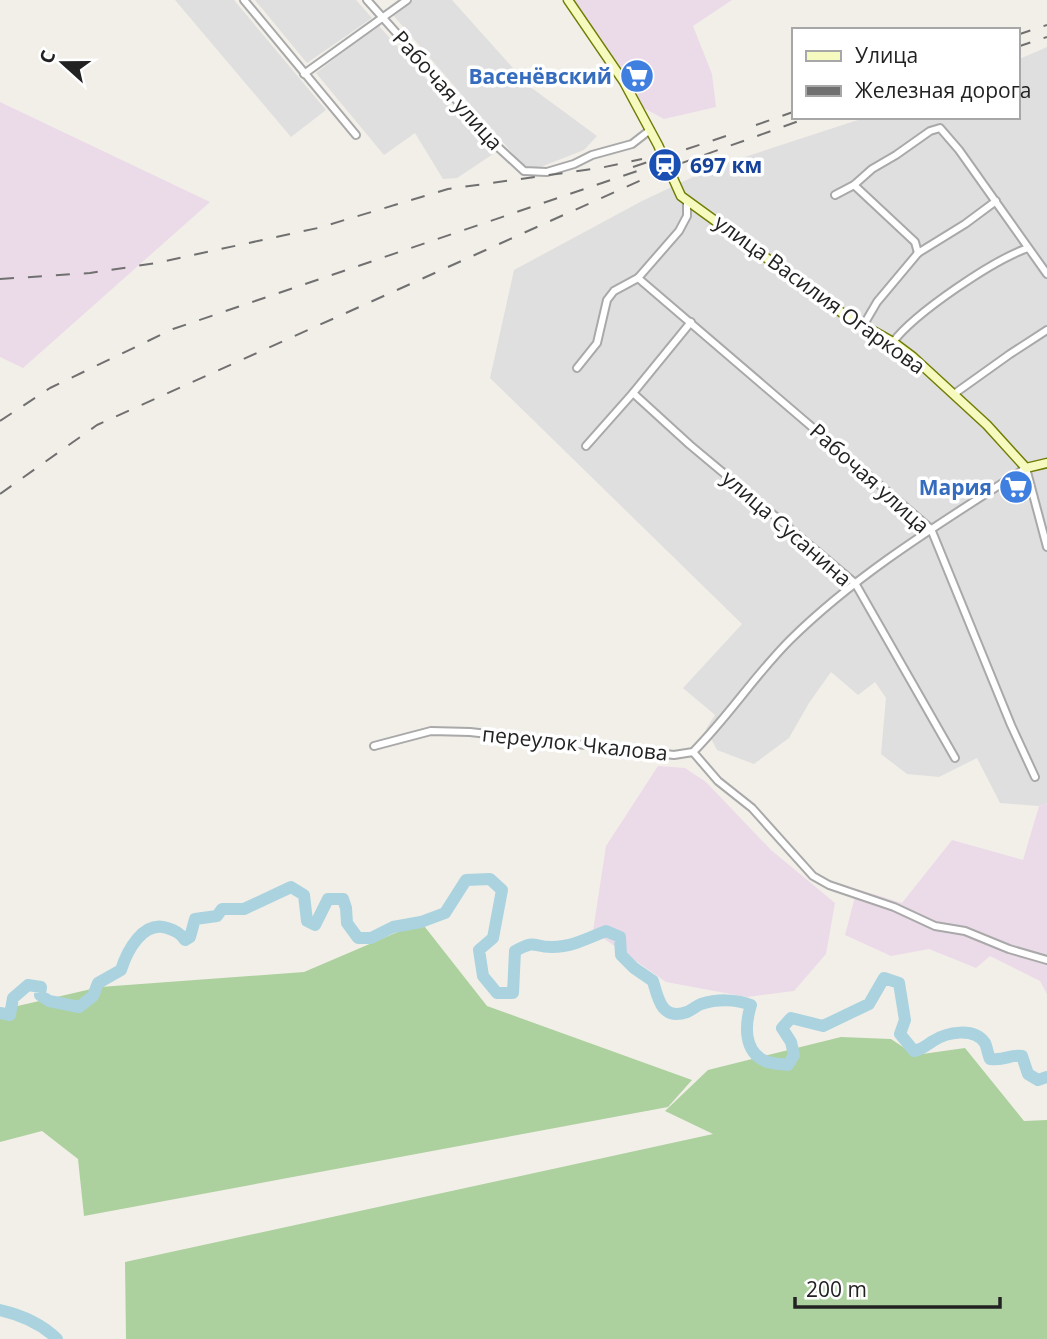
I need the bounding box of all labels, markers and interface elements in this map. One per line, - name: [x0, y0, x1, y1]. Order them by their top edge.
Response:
- street label: Рабочая улица: [387, 24, 509, 156]
- north arrow: [28, 28, 98, 98]
- legend: [792, 28, 1019, 119]
- text: Улица: [855, 41, 918, 69]
- text: С: [33, 47, 61, 67]
- supermarket icon: Васенёвский: [618, 57, 656, 95]
- place label: Васенёвский: [468, 62, 612, 90]
- text: Железная дорога: [855, 76, 1031, 104]
- station icon: 697 км: [646, 146, 684, 184]
- place label: 697 км: [690, 151, 762, 179]
- street label: улица Василия Огаркова: [709, 208, 931, 380]
- street label: Рабочая улица: [804, 417, 936, 539]
- street label: улица Сусанина: [716, 464, 858, 592]
- supermarket icon: Мария: [997, 468, 1035, 506]
- place label: Мария: [919, 473, 992, 501]
- street label: переулок Чкалова: [481, 719, 669, 767]
- scale bar: [795, 1266, 1000, 1310]
- text: 200 m: [806, 1275, 867, 1303]

